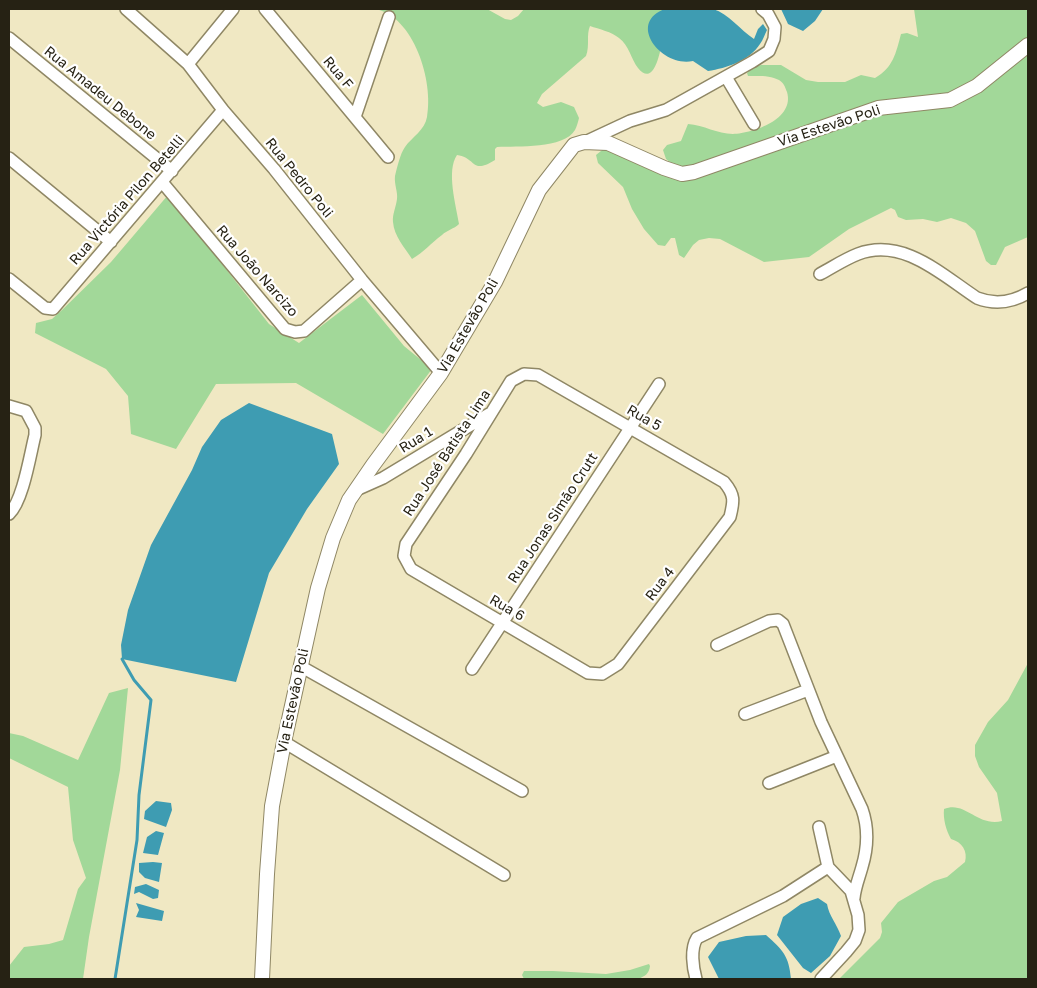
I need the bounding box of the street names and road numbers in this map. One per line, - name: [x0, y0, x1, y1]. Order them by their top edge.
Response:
- street label: Rua Amadeu Debone: [41, 43, 159, 143]
- street label: Rua F: [320, 53, 356, 93]
- street label: Via Estevão Poli: [776, 101, 882, 151]
- street label: Rua Victória Pilon Betelli: [66, 132, 188, 268]
- street label: Rua Pedro Poli: [262, 135, 336, 221]
- street label: Rua João Narcizo: [213, 222, 301, 320]
- street label: Via Estevão Poli: [434, 275, 502, 377]
- street label: Rua José Batista Lima: [400, 387, 494, 519]
- street label: Rua 5: [624, 401, 664, 435]
- street label: Rua 1: [396, 423, 436, 457]
- street label: Rua Jonas Simão Crutt: [505, 450, 601, 586]
- street label: Rua 4: [642, 564, 678, 604]
- street label: Rua 6: [487, 591, 527, 625]
- street label: Via Estevão Poli: [274, 647, 312, 755]

